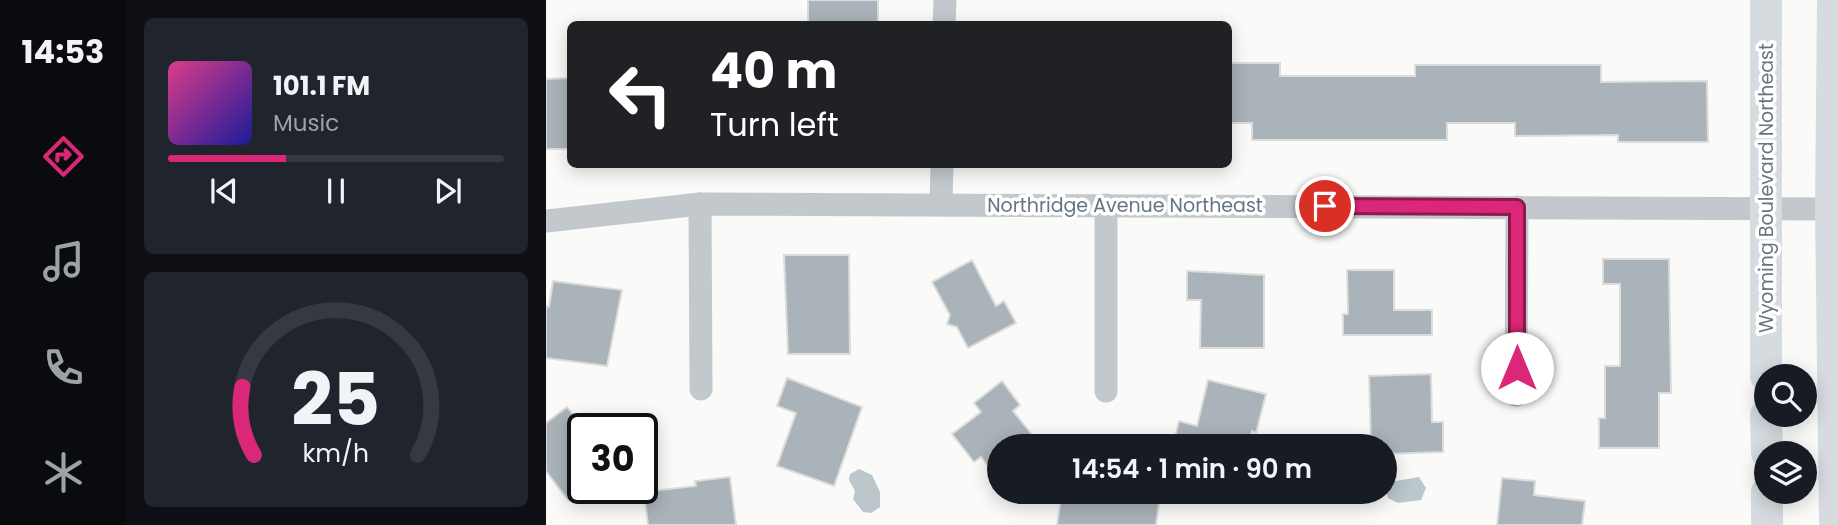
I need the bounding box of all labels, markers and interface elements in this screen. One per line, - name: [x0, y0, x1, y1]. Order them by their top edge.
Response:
- text: 14:53: [22, 29, 104, 74]
- text: 40 m: [710, 37, 837, 105]
- street label: Wyoming Boulevard Northeast: [1753, 43, 1780, 333]
- icon: left: [595, 49, 686, 140]
- text: 101.1 FM: [273, 68, 370, 104]
- text: Turn left: [710, 102, 839, 147]
- text: Music: [273, 107, 339, 139]
- icon: directions: [39, 132, 88, 181]
- icon: previous: [205, 172, 243, 210]
- icon: pause: [317, 172, 355, 210]
- icon: next: [429, 172, 467, 210]
- pin: [1295, 176, 1355, 236]
- icon: arrive: [1306, 187, 1344, 225]
- street label: Northridge Avenue Northeast: [987, 192, 1263, 219]
- icon: music: [39, 237, 88, 286]
- position arrow: [1480, 331, 1554, 405]
- icon: phone: [39, 343, 88, 392]
- text: 25: [292, 350, 380, 451]
- map controls: [1754, 364, 1817, 504]
- button: search: [1754, 364, 1817, 427]
- speed limit sign: 30: [567, 413, 658, 504]
- text: km/h: [303, 436, 369, 471]
- button: layers: [1754, 441, 1817, 504]
- icon: climate: [39, 448, 88, 497]
- text: 14:54 · 1 min · 90 m: [1072, 451, 1312, 487]

